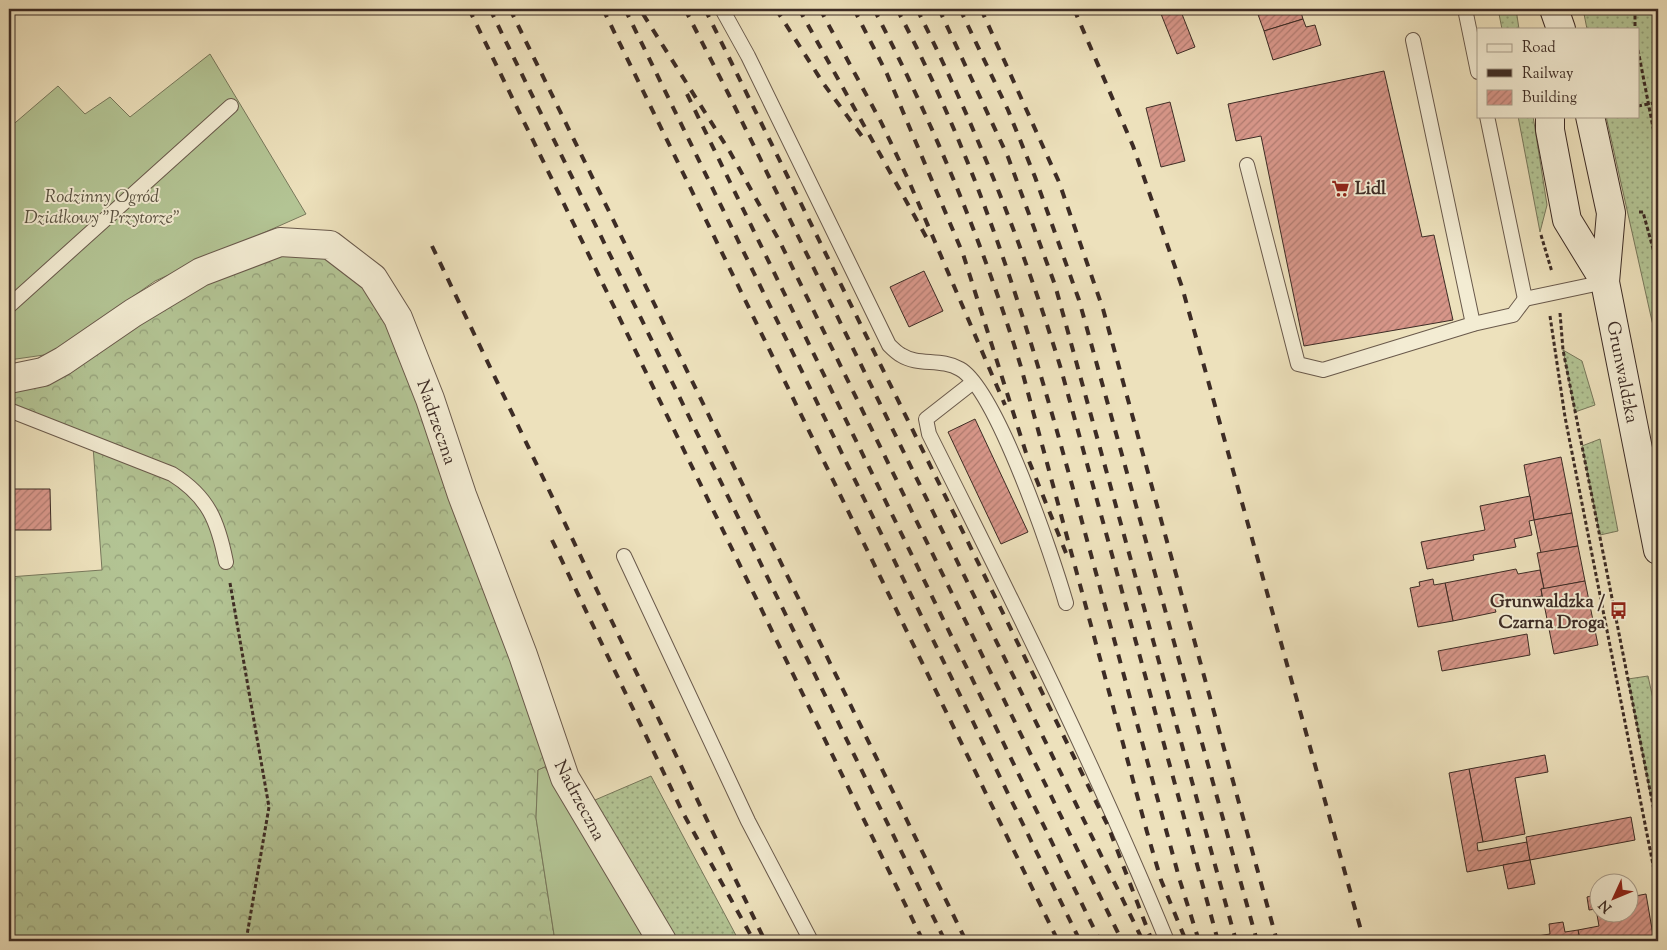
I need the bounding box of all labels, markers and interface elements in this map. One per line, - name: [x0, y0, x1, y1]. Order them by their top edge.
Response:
- legend: [1477, 28, 1640, 118]
- text: Road: [1522, 38, 1556, 59]
- text: Railway: [1522, 64, 1574, 85]
- text: Building: [1522, 88, 1577, 109]
- place label: Lidl: [1355, 177, 1387, 203]
- supermarket icon: Lidl: [1331, 178, 1351, 198]
- park label: Rodzinny Ogród Działkowy "Przytorze": [24, 185, 180, 232]
- street label: Grunwaldzka: [1598, 319, 1644, 426]
- street label: Nadrzeczna: [408, 377, 462, 469]
- place label: Grunwaldzka / Czarna Droga: [1490, 590, 1606, 637]
- bus stop icon: Grunwaldzka / Czarna Droga: [1609, 601, 1629, 621]
- street label: Nadrzeczna: [546, 756, 610, 846]
- north arrow: [1590, 872, 1640, 922]
- text: N: [1595, 895, 1617, 917]

